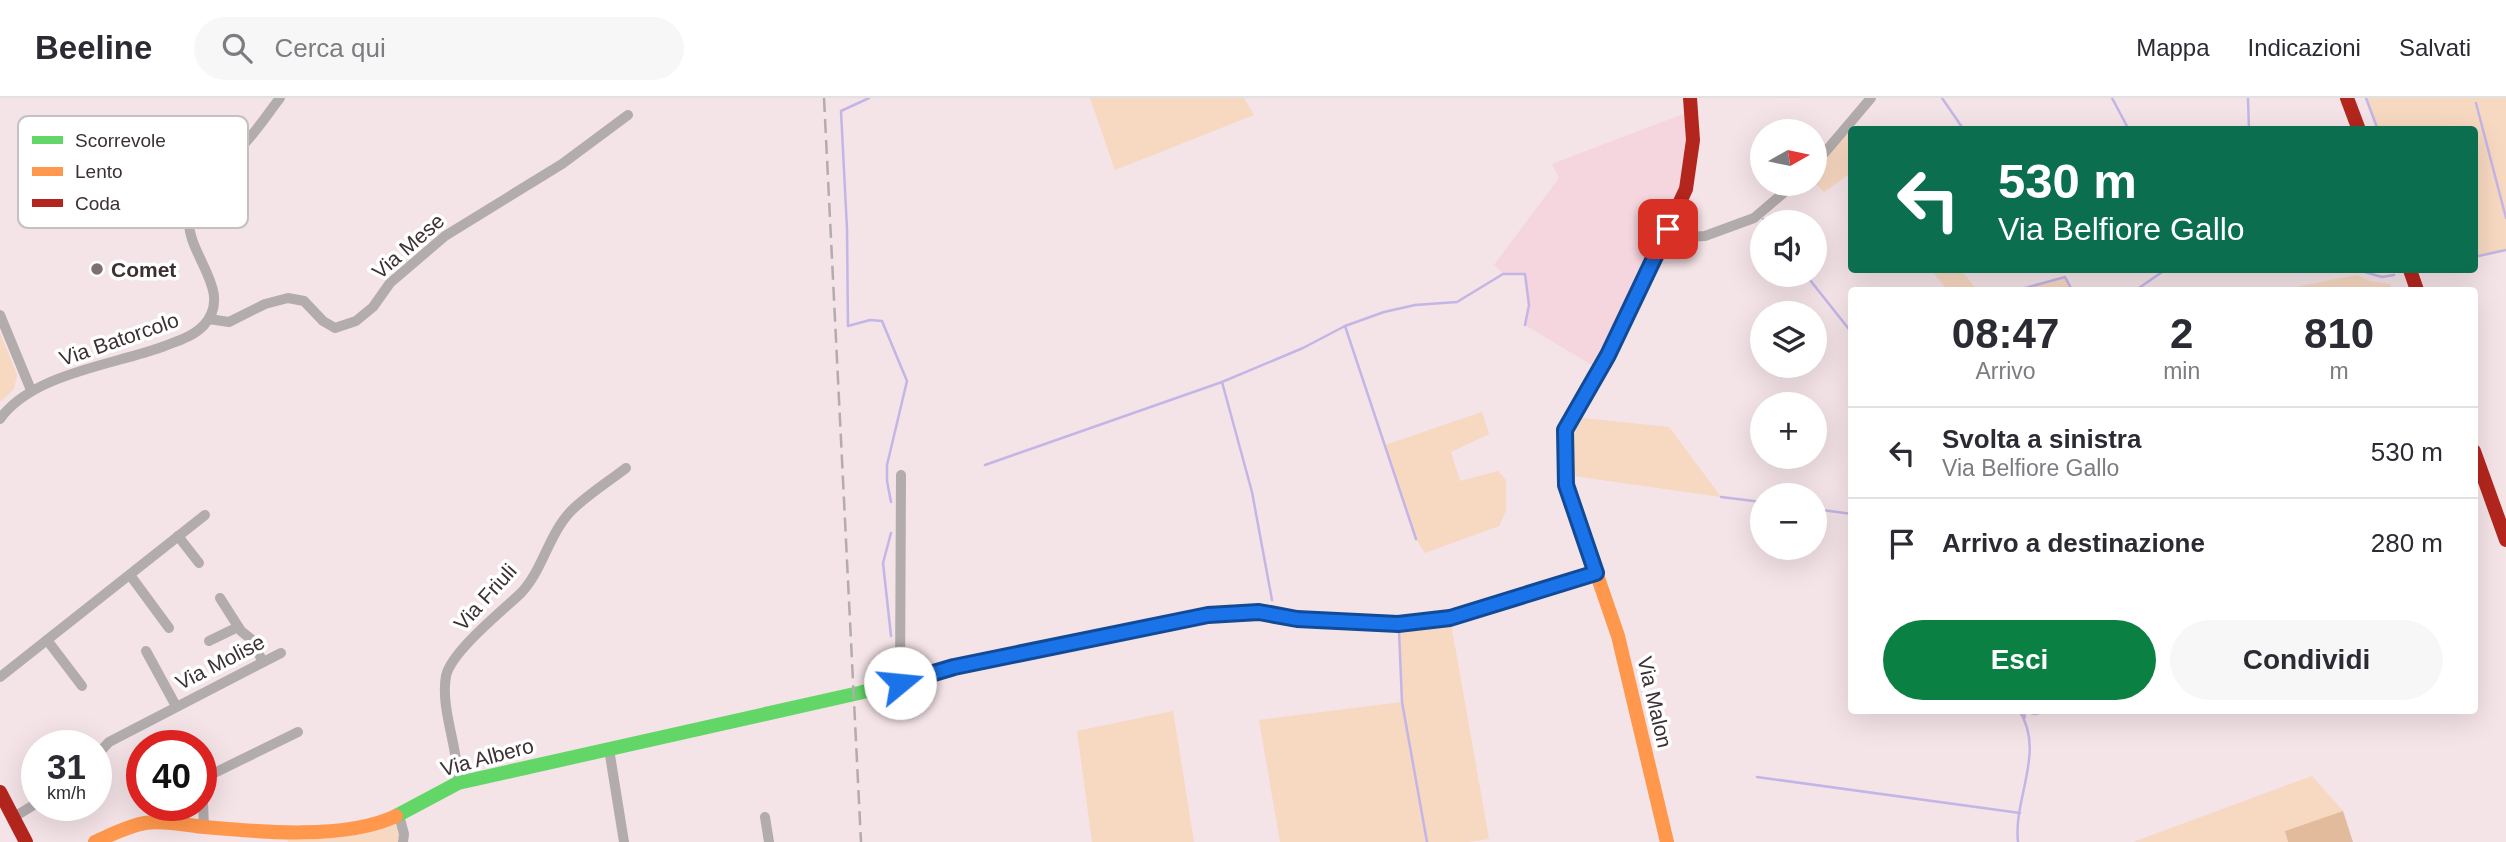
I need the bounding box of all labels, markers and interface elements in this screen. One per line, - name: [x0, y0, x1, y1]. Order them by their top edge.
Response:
- search box: [194, 17, 684, 80]
- text: Beeline: [35, 29, 152, 66]
- icon: search: [218, 29, 256, 67]
- text: Cerca qui: [274, 33, 386, 63]
- text: Mappa: [2136, 34, 2210, 61]
- text: Indicazioni: [2248, 34, 2361, 61]
- text: Salvati: [2399, 34, 2471, 61]
- legend: [18, 116, 248, 228]
- north arrow: [1750, 119, 1827, 196]
- map controls: [1750, 119, 1827, 560]
- text: Scorrevole: [75, 130, 166, 151]
- icon: left: [1883, 154, 1974, 245]
- text: 530 m: [1998, 154, 2137, 208]
- text: Lento: [75, 161, 123, 182]
- text: Coda: [75, 193, 121, 214]
- pin: [1638, 199, 1698, 259]
- street label: Via Mese: [368, 209, 448, 283]
- icon: arrive: [1649, 210, 1687, 248]
- button: sound: [1750, 210, 1827, 287]
- text: Via Belfiore Gallo: [1998, 211, 2245, 247]
- place label: Comet: [111, 258, 176, 281]
- marker: Comet: [89, 261, 105, 277]
- button: layers: [1750, 301, 1827, 378]
- street label: Via Batorcolo: [56, 308, 182, 370]
- text: 08:47: [1952, 310, 2059, 357]
- text: 2: [2170, 310, 2193, 357]
- text: 810: [2304, 310, 2374, 357]
- text: Arrivo: [1976, 358, 2036, 384]
- text: min: [2163, 358, 2200, 384]
- text: m: [2330, 358, 2349, 384]
- button: +: [1750, 392, 1827, 469]
- text: Svolta a sinistra: [1942, 424, 2141, 454]
- icon: left: [1883, 434, 1921, 472]
- text: 530 m: [2371, 437, 2443, 467]
- text: Via Belfiore Gallo: [1942, 455, 2119, 481]
- button: −: [1750, 483, 1827, 560]
- icon: arrive: [1883, 525, 1921, 563]
- text: Arrivo a destinazione: [1942, 528, 2205, 558]
- text: 280 m: [2371, 528, 2443, 558]
- street label: Via Friuli: [449, 559, 521, 635]
- button: Esci: [1883, 620, 2156, 700]
- button: Condividi: [2170, 620, 2443, 700]
- street label: Via Molise: [172, 630, 268, 694]
- position arrow: [863, 646, 937, 720]
- street label: Via Malon: [1633, 654, 1677, 750]
- speed limit sign: 40: [126, 730, 217, 821]
- street label: Via Albero: [438, 734, 536, 780]
- text: 31: [47, 747, 86, 786]
- text: km/h: [47, 783, 86, 803]

